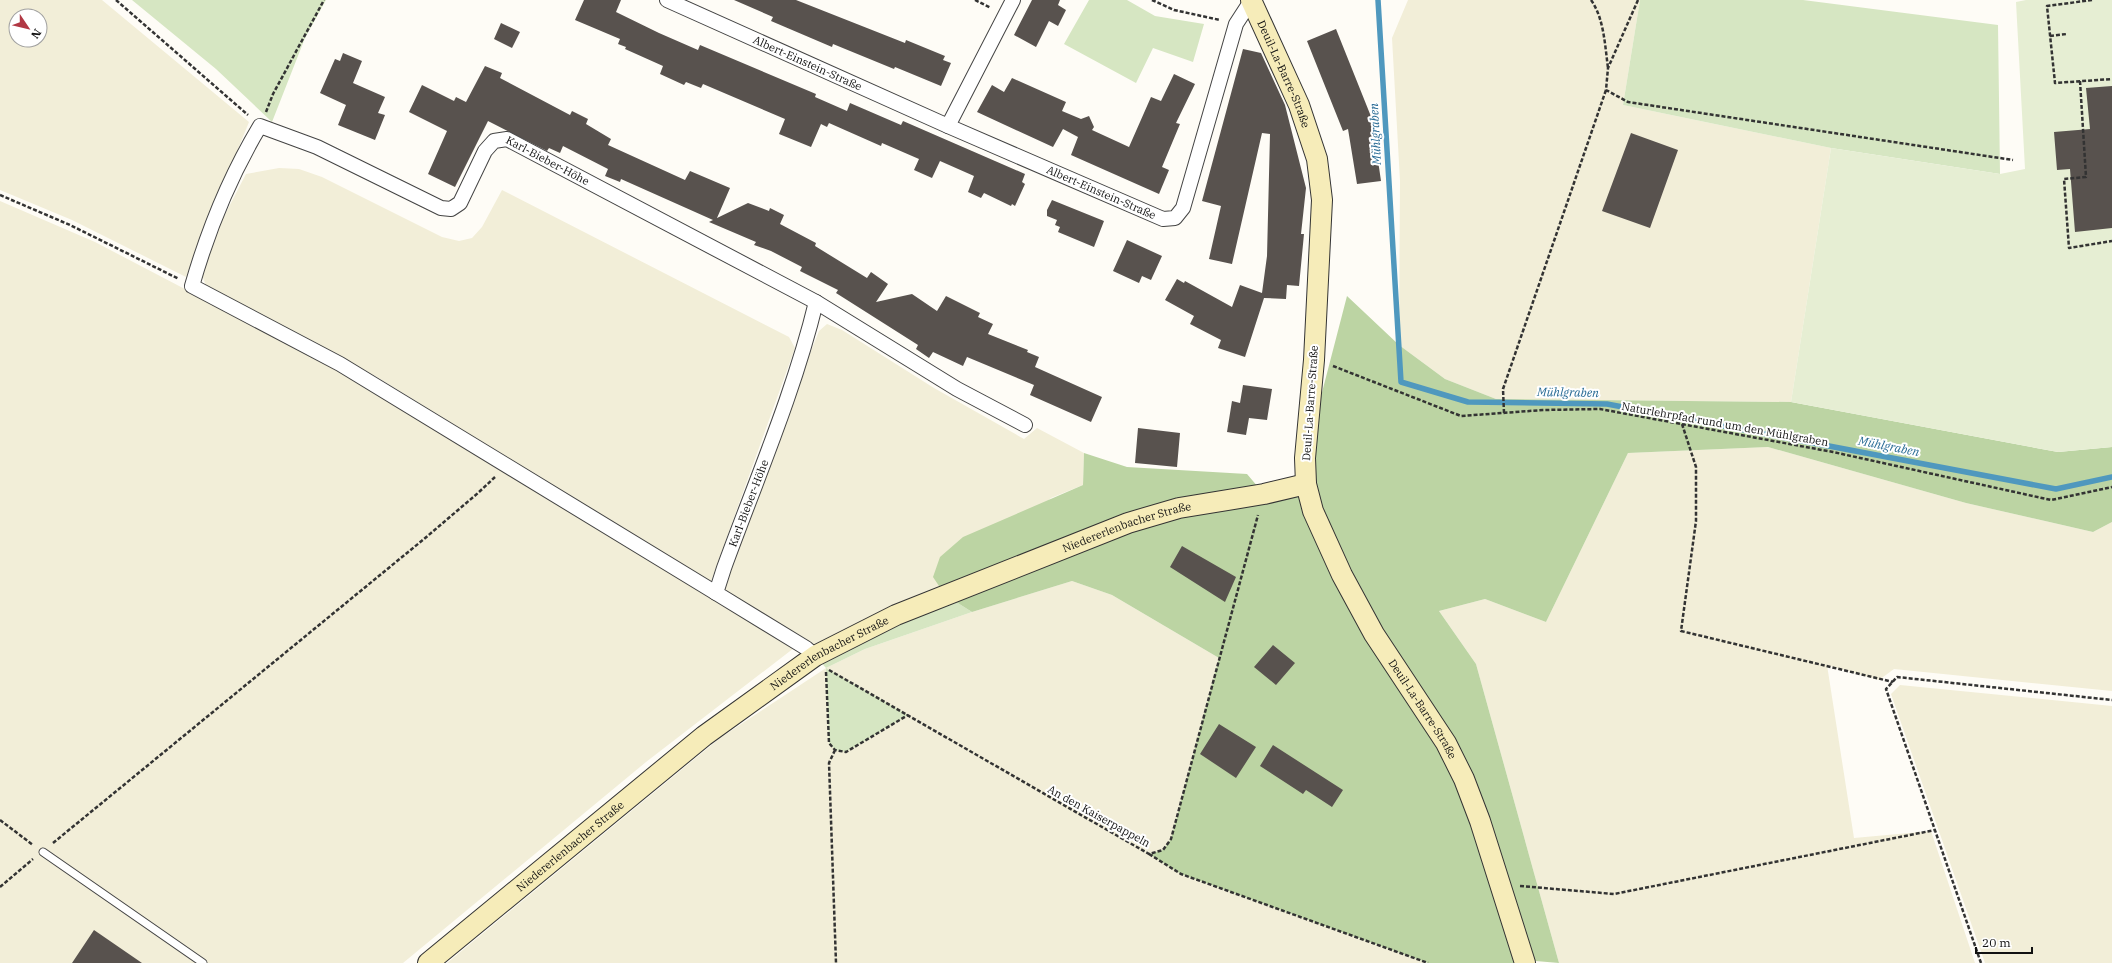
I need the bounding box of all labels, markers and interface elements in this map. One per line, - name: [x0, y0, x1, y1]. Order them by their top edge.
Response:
- north arrow: [8, 8, 48, 48]
- street label: Deuil-La-Barre-Straße: [1254, 18, 1313, 130]
- text: N: [28, 26, 44, 42]
- street label: Albert-Einstein-Straße: [751, 33, 864, 94]
- water label: Mühlgraben: [1366, 103, 1384, 166]
- street label: Karl-Bieber-Höhe: [504, 133, 592, 188]
- street label: Albert-Einstein-Straße: [1044, 163, 1158, 222]
- street label: Deuil-La-Barre-Straße: [1299, 345, 1321, 461]
- water label: Mühlgraben: [1536, 384, 1599, 400]
- street label: Naturlehrpfad rund um den Mühlgraben: [1620, 399, 1830, 449]
- water label: Mühlgraben: [1856, 433, 1921, 459]
- street label: Karl-Bieber-Höhe: [725, 458, 771, 549]
- street label: Niedererlenbacher Straße: [1060, 499, 1192, 555]
- street label: Niedererlenbacher Straße: [767, 613, 891, 693]
- street label: Deuil-La-Barre-Straße: [1385, 656, 1460, 761]
- street label: An den Kaiserpappeln: [1045, 782, 1153, 850]
- street label: Niedererlenbacher Straße: [513, 798, 627, 895]
- scale bar: [1976, 929, 2032, 955]
- text: 20 m: [1982, 935, 2011, 950]

